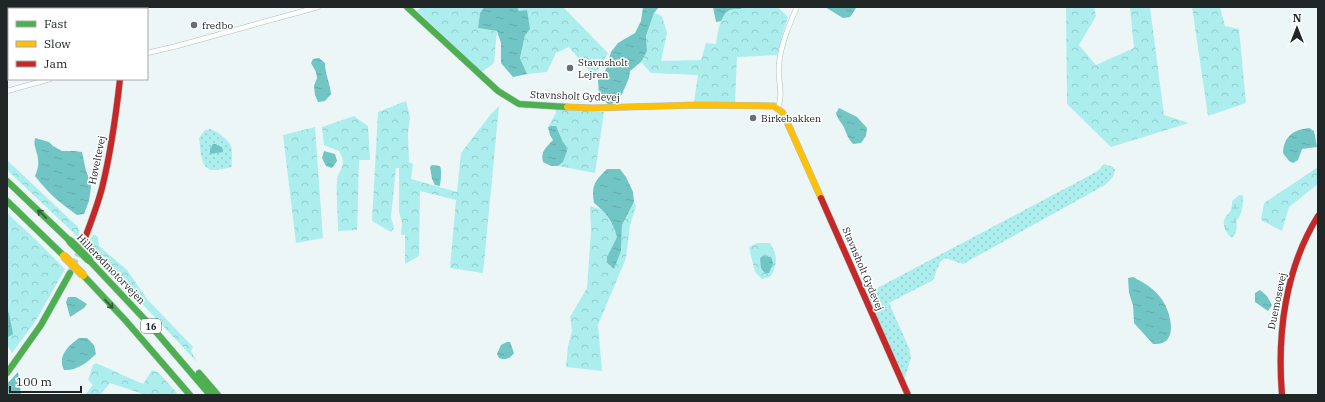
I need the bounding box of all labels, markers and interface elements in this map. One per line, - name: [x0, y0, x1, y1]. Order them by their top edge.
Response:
- legend: [8, 8, 148, 80]
- north arrow: [1277, 8, 1317, 48]
- text: N: [1293, 11, 1302, 25]
- text: Fast: [44, 16, 68, 31]
- place label: fredbo: [202, 19, 233, 32]
- marker: fredbo: [189, 20, 199, 30]
- text: Slow: [44, 36, 71, 51]
- text: Jam: [44, 56, 68, 71]
- place label: Stavnsholt Lejren: [578, 56, 628, 81]
- marker: Stavnsholt Lejren: [565, 63, 575, 73]
- street label: Stavnsholt Gydevej: [530, 88, 620, 104]
- place label: Birkebakken: [761, 112, 822, 125]
- marker: Birkebakken: [748, 113, 758, 123]
- street label: Høveltevej: [85, 134, 109, 186]
- one-way arrow: [37, 209, 47, 219]
- street label: Stavnsholt Gydevej: [840, 225, 886, 313]
- street label: Hillerødmotorvejen: [74, 231, 148, 307]
- street label: Duemosevej: [1265, 271, 1289, 331]
- one-way arrow: [105, 299, 114, 309]
- road number: 16: [141, 319, 161, 333]
- scale bar: [10, 368, 81, 394]
- text: 100 m: [16, 374, 52, 389]

